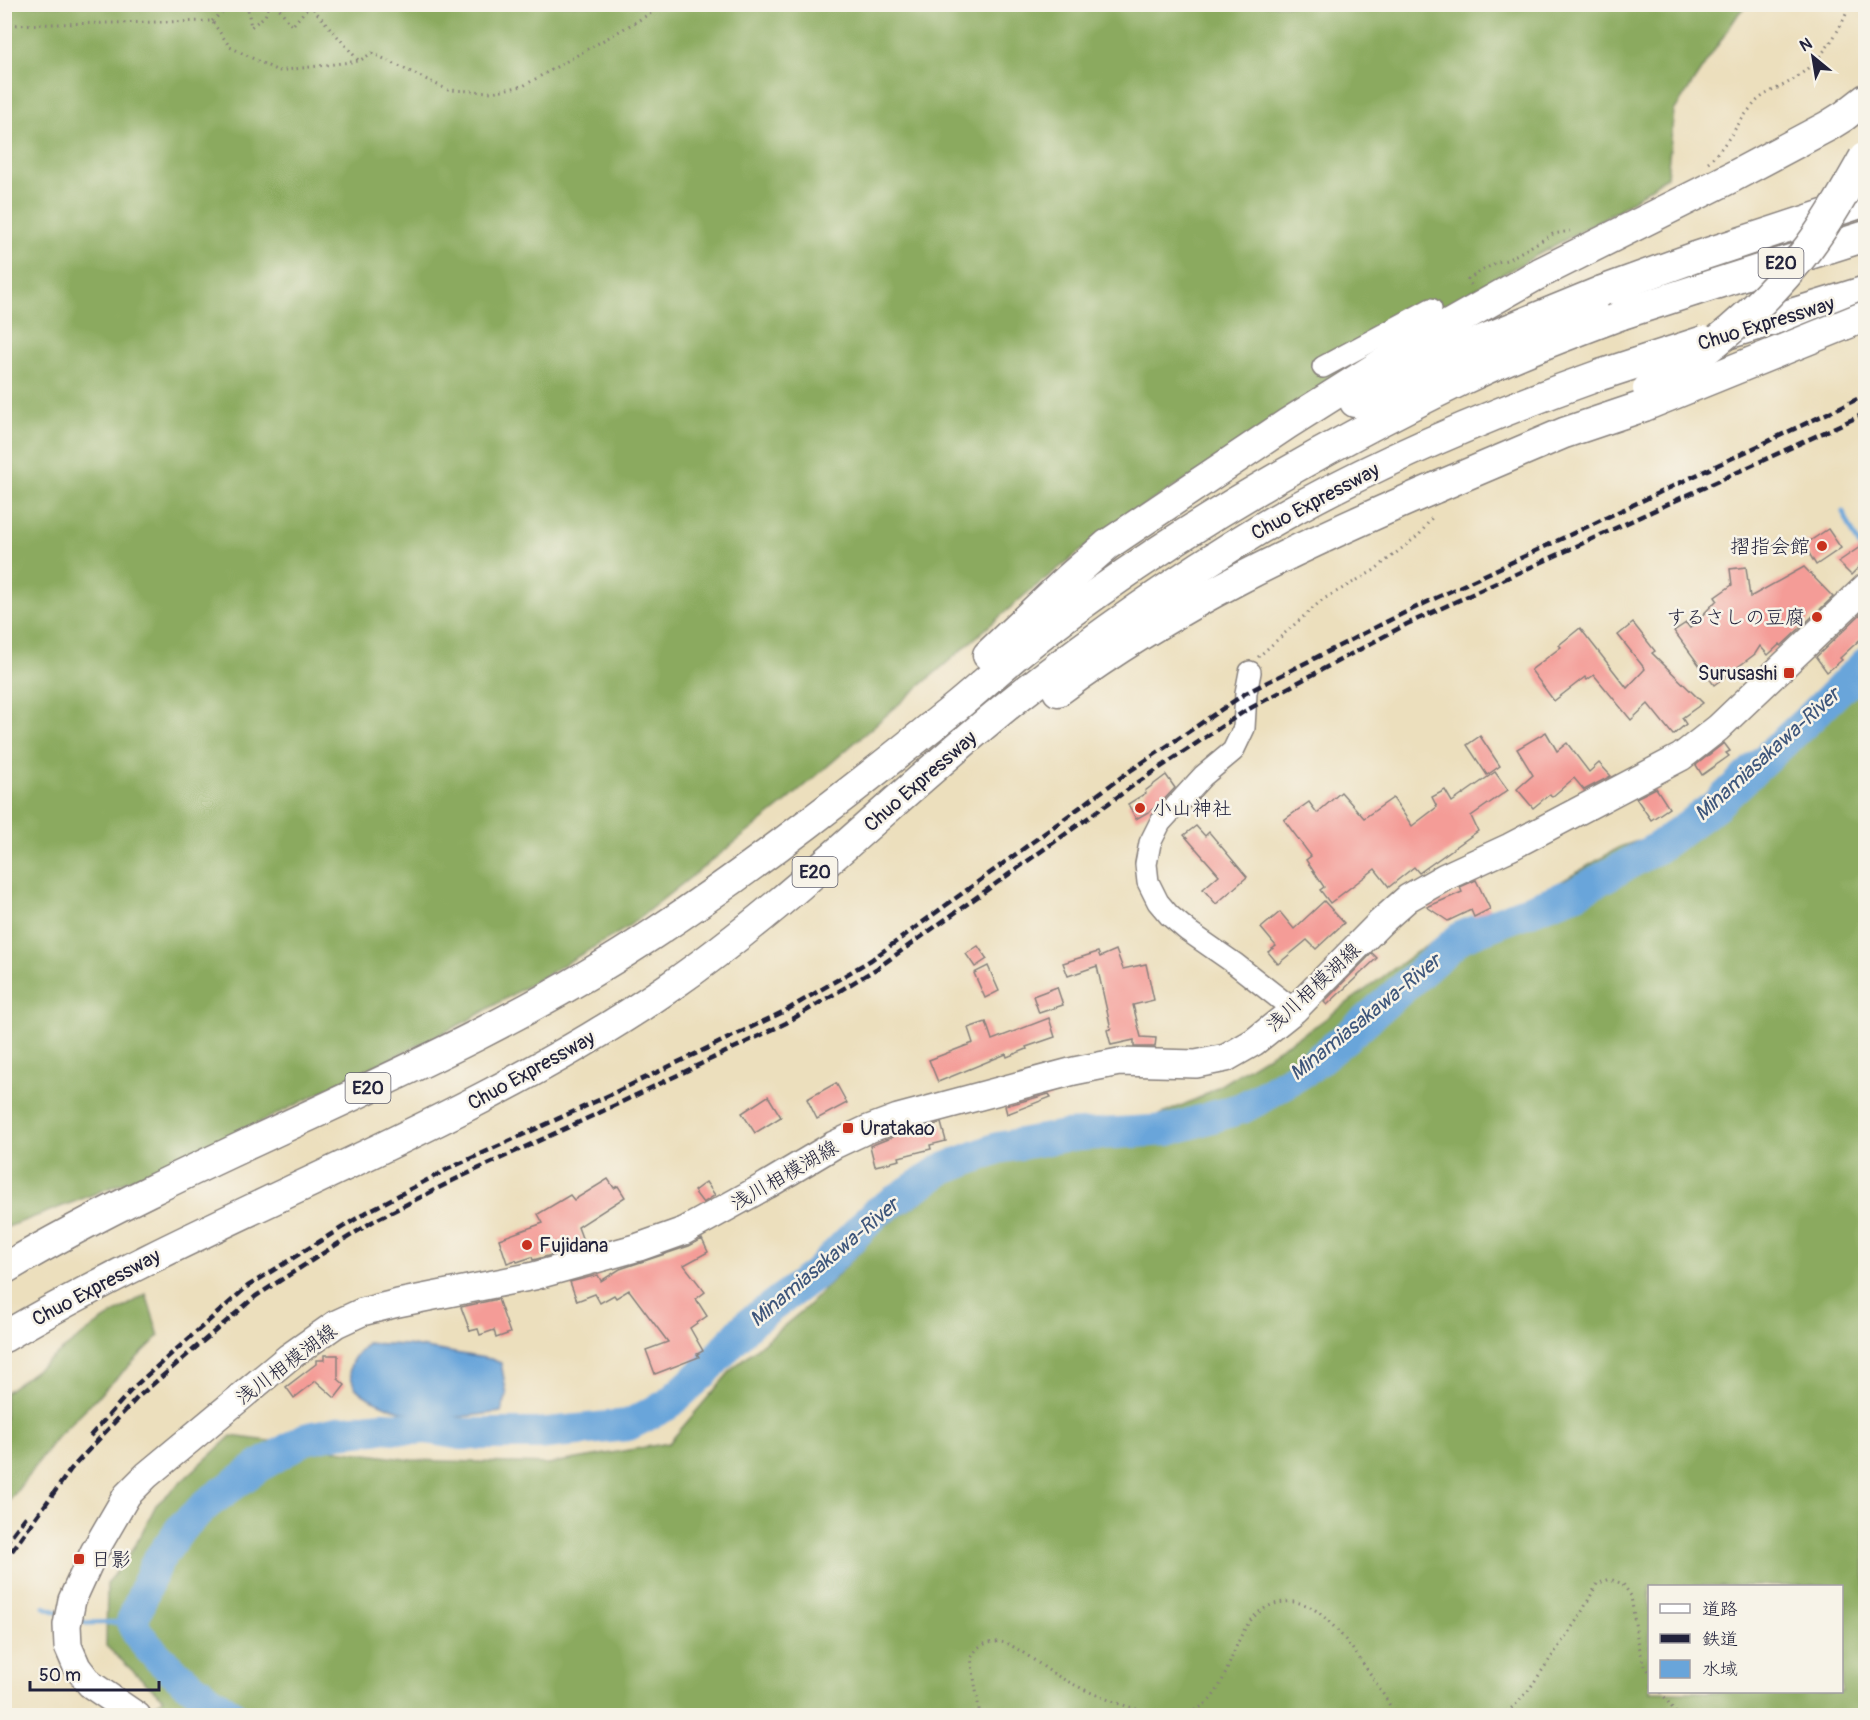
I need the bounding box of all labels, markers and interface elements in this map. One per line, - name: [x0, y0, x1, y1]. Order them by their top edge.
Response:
- north arrow: [1783, 27, 1843, 87]
- text: N: [1796, 33, 1816, 56]
- road number: E20: [1758, 248, 1804, 278]
- street label: Chuo Expressway: [1695, 291, 1838, 356]
- street label: Chuo Expressway: [1247, 457, 1384, 546]
- place label: 摺指会館: [1730, 534, 1810, 559]
- marker: 摺指会館: [1815, 539, 1829, 553]
- place label: するさしの豆腐: [1666, 605, 1805, 630]
- marker: するさしの豆腐: [1810, 610, 1824, 624]
- place label: Surusashi: [1698, 661, 1777, 686]
- marker: Surusashi: [1782, 666, 1796, 680]
- water label: Minamiasakawa-River: [1689, 680, 1848, 827]
- street label: Chuo Expressway: [859, 725, 982, 837]
- place label: 小山神社: [1152, 796, 1232, 821]
- marker: 小山神社: [1133, 801, 1147, 815]
- road number: E20: [792, 857, 838, 887]
- street label: 浅川相模湖線: [1261, 937, 1366, 1037]
- water label: Minamiasakawa-River: [1284, 947, 1448, 1087]
- street label: Chuo Expressway: [463, 1025, 600, 1116]
- road number: E20: [346, 1073, 391, 1103]
- place label: Uratakao: [860, 1116, 935, 1141]
- marker: Uratakao: [841, 1121, 855, 1135]
- street label: 浅川相模湖線: [726, 1135, 842, 1216]
- water label: Minamiasakawa-River: [744, 1190, 906, 1333]
- place label: Fujidana: [539, 1233, 608, 1258]
- marker: Fujidana: [520, 1238, 534, 1252]
- street label: Chuo Expressway: [28, 1243, 165, 1332]
- street label: 浅川相模湖線: [231, 1318, 342, 1410]
- place label: 日影: [91, 1547, 131, 1572]
- marker: 日影: [72, 1552, 86, 1566]
- legend: [1648, 1585, 1843, 1693]
- text: 道路: [1702, 1598, 1738, 1621]
- text: 鉄道: [1702, 1628, 1738, 1651]
- scale bar: [30, 1654, 159, 1692]
- text: 水域: [1702, 1658, 1738, 1681]
- text: 50 m: [39, 1664, 81, 1687]

